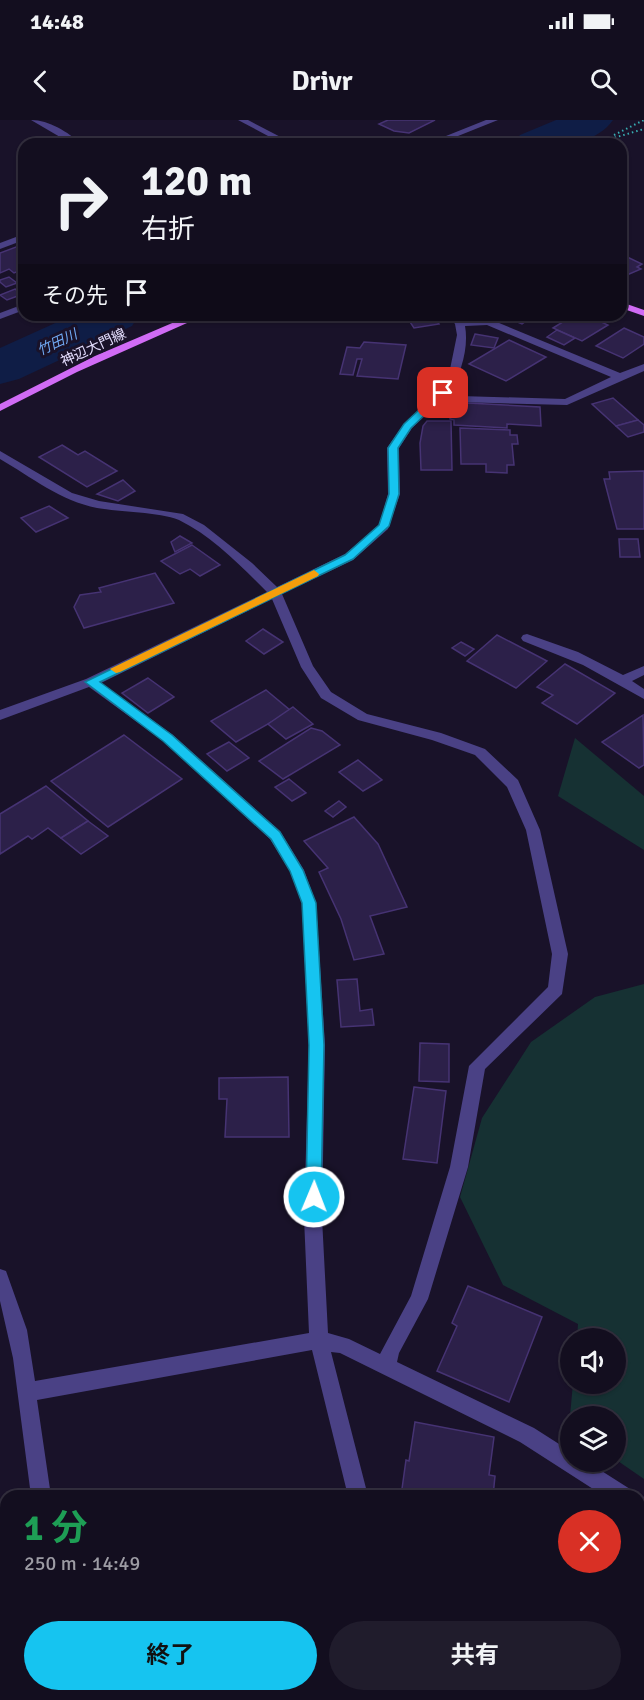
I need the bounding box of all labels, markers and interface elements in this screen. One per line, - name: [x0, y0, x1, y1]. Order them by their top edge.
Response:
- text: 14:48: [30, 8, 84, 35]
- icon: back: [24, 65, 57, 98]
- text: Drivr: [292, 65, 352, 98]
- icon: search: [587, 65, 620, 98]
- text: 120 m: [141, 156, 252, 207]
- icon: right: [42, 162, 120, 240]
- text: 右折: [141, 213, 195, 246]
- icon: arrive: [120, 276, 153, 309]
- text: その先: [42, 282, 108, 309]
- water label: 竹田川: [35, 325, 82, 359]
- street label: 神辺大門線: [58, 325, 129, 370]
- pin: [417, 367, 468, 418]
- icon: arrive: [426, 376, 459, 409]
- position arrow: [282, 1165, 346, 1229]
- map controls: [560, 1328, 626, 1472]
- button: sound: [560, 1328, 626, 1394]
- button: layers: [560, 1406, 626, 1472]
- text: 1 分: [24, 1506, 87, 1551]
- button: close: [558, 1510, 621, 1573]
- text: 250 m · 14:49: [24, 1551, 140, 1576]
- button: 終了: [24, 1621, 317, 1690]
- button: 共有: [329, 1621, 621, 1690]

